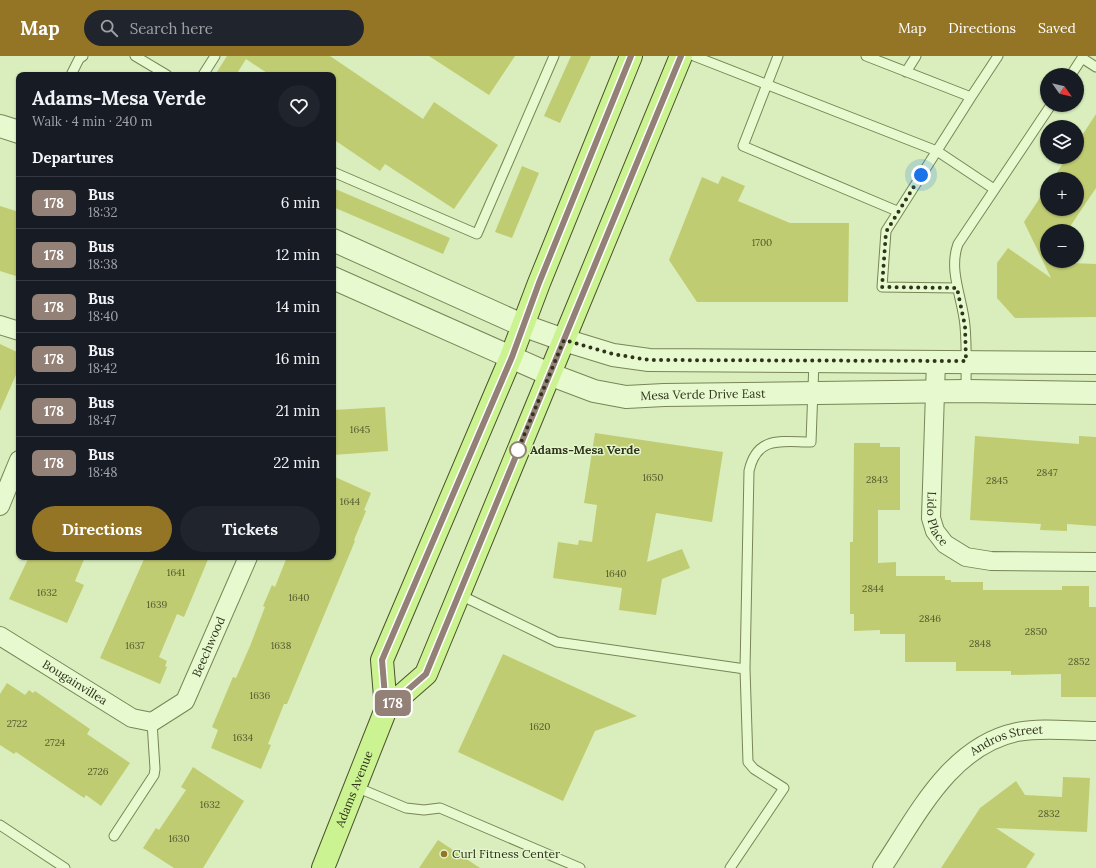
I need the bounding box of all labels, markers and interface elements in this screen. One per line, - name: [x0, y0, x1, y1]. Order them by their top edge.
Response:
- search box: [84, 10, 364, 46]
- text: Map: [20, 16, 60, 40]
- icon: search: [98, 17, 120, 39]
- text: Search here: [130, 19, 213, 38]
- text: Map: [898, 19, 926, 37]
- text: Directions: [948, 19, 1016, 37]
- text: Saved: [1038, 19, 1076, 37]
- north arrow: [1040, 68, 1084, 112]
- map controls: [1040, 68, 1084, 268]
- button: heart: [278, 85, 320, 127]
- text: Adams-Mesa Verde: [32, 86, 206, 110]
- text: Walk · 4 min · 240 m: [32, 113, 152, 130]
- button: layers: [1040, 120, 1084, 164]
- text: Departures: [32, 148, 113, 167]
- your location: [911, 165, 931, 185]
- button: +: [1040, 172, 1084, 216]
- text: Bus: [88, 185, 114, 204]
- text: 6 min: [281, 193, 320, 212]
- text: 178: [44, 194, 64, 212]
- text: 18:32: [88, 204, 118, 221]
- button: −: [1040, 224, 1084, 268]
- house number: 1700: [752, 236, 772, 249]
- text: Bus: [88, 237, 114, 256]
- text: 12 min: [276, 245, 320, 264]
- text: 178: [44, 246, 64, 264]
- text: 18:38: [88, 256, 118, 273]
- text: Bus: [88, 289, 114, 308]
- text: 14 min: [276, 297, 320, 316]
- text: 178: [44, 298, 64, 316]
- text: 18:40: [88, 308, 118, 325]
- text: Bus: [88, 341, 114, 360]
- text: 16 min: [275, 349, 320, 368]
- text: 178: [44, 350, 64, 368]
- text: 18:42: [88, 360, 117, 377]
- street label: Mesa Verde Drive East: [640, 386, 766, 403]
- text: Bus: [88, 393, 114, 412]
- text: 21 min: [276, 401, 320, 420]
- text: 178: [44, 402, 64, 420]
- text: 18:47: [88, 412, 116, 429]
- house number: 1645: [350, 423, 370, 436]
- marker: Adams-Mesa Verde: [509, 441, 527, 459]
- place label: Adams-Mesa Verde: [530, 442, 640, 457]
- text: Bus: [88, 445, 114, 464]
- text: 22 min: [273, 453, 320, 472]
- text: 178: [44, 454, 64, 472]
- text: 18:48: [88, 464, 118, 481]
- house number: 2847: [1036, 466, 1058, 479]
- house number: 1650: [642, 471, 664, 484]
- house number: 2843: [866, 473, 888, 486]
- house number: 2845: [986, 474, 1008, 487]
- street label: Lido Place: [924, 491, 952, 549]
- house number: 1644: [340, 495, 361, 508]
- button: Directions: [32, 506, 172, 552]
- button: Tickets: [180, 506, 320, 552]
- house number: 1641: [167, 566, 186, 579]
- house number: 1640: [605, 567, 627, 580]
- house number: 2844: [862, 582, 884, 595]
- house number: 1632: [37, 586, 57, 599]
- house number: 1640: [288, 591, 310, 604]
- house number: 1639: [147, 598, 168, 611]
- house number: 2846: [919, 612, 941, 625]
- street label: Beechwood: [188, 614, 228, 679]
- house number: 2850: [1025, 625, 1047, 638]
- house number: 2848: [969, 637, 991, 650]
- house number: 1637: [125, 639, 145, 652]
- house number: 1638: [271, 639, 292, 652]
- house number: 2852: [1068, 655, 1090, 668]
- street label: Bougainvillea: [40, 656, 110, 708]
- house number: 1636: [250, 689, 271, 702]
- line badge: 178: [370, 690, 416, 716]
- text: 178: [383, 694, 403, 712]
- house number: 2722: [7, 717, 27, 730]
- house number: 1620: [530, 720, 551, 733]
- street label: Andros Street: [966, 722, 1044, 759]
- house number: 1634: [233, 731, 254, 744]
- house number: 2724: [45, 736, 66, 749]
- street label: Adams Avenue: [332, 748, 376, 830]
- house number: 2726: [87, 765, 109, 778]
- house number: 1632: [200, 798, 220, 811]
- house number: 2832: [1038, 807, 1060, 820]
- house number: 1630: [168, 832, 190, 845]
- place label: Curl Fitness Center: [452, 846, 561, 861]
- marker: Curl Fitness Center: [439, 849, 449, 859]

